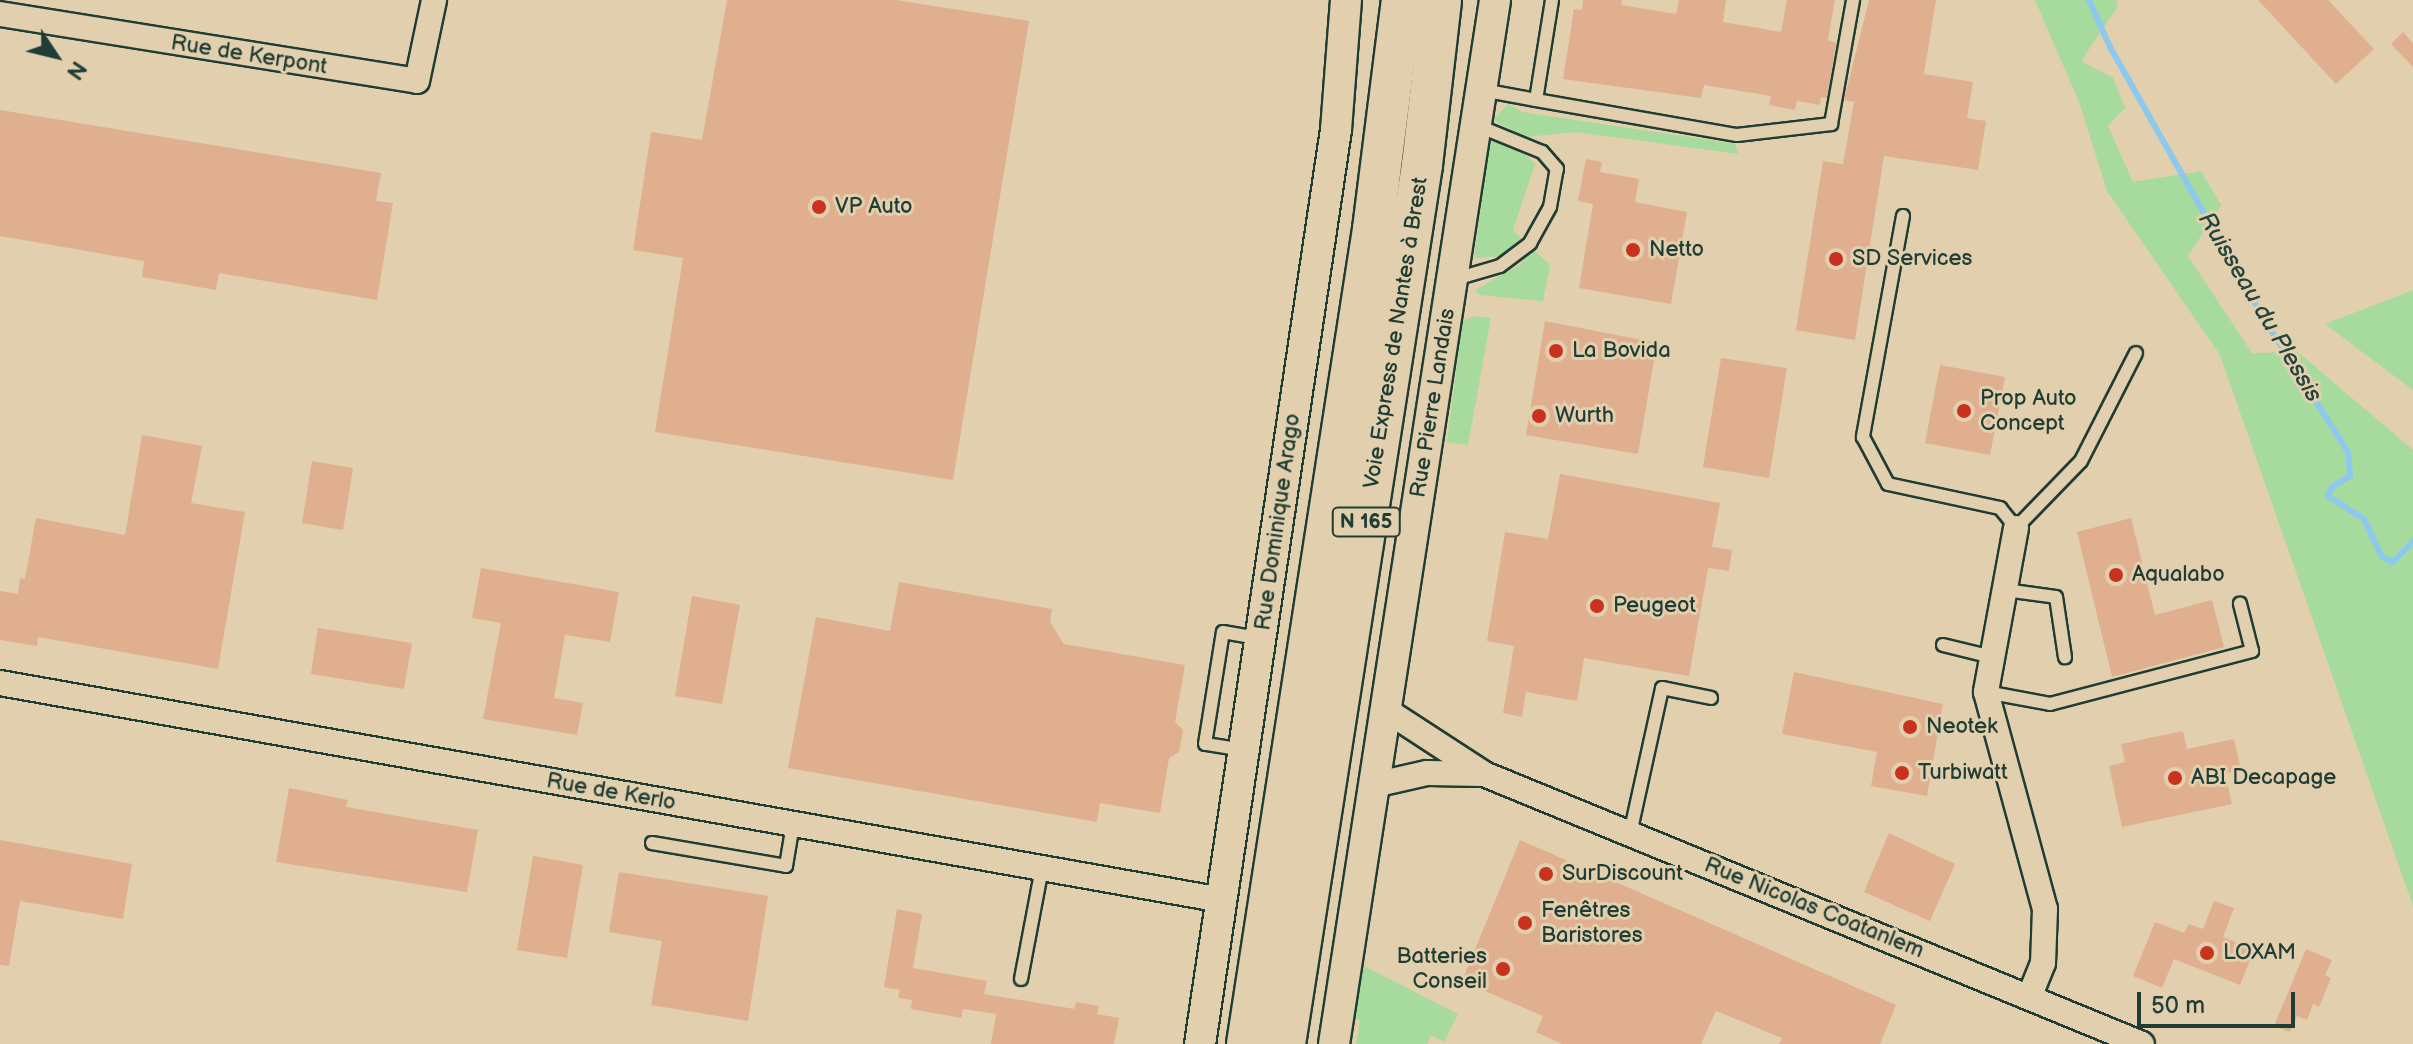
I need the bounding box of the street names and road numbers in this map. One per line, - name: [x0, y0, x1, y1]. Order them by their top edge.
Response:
- street label: Rue de Kerpont: [169, 30, 329, 80]
- street label: Voie Express de Nantes à Brest: [1358, 175, 1434, 491]
- street label: Rue Pierre Landais: [1405, 306, 1461, 500]
- street label: Rue Dominique Arago: [1250, 412, 1306, 632]
- road number: N 165: [1330, 506, 1402, 538]
- street label: Rue de Kerlo: [544, 768, 678, 816]
- street label: Rue Nicolas Coatanlem: [1700, 852, 1928, 964]

